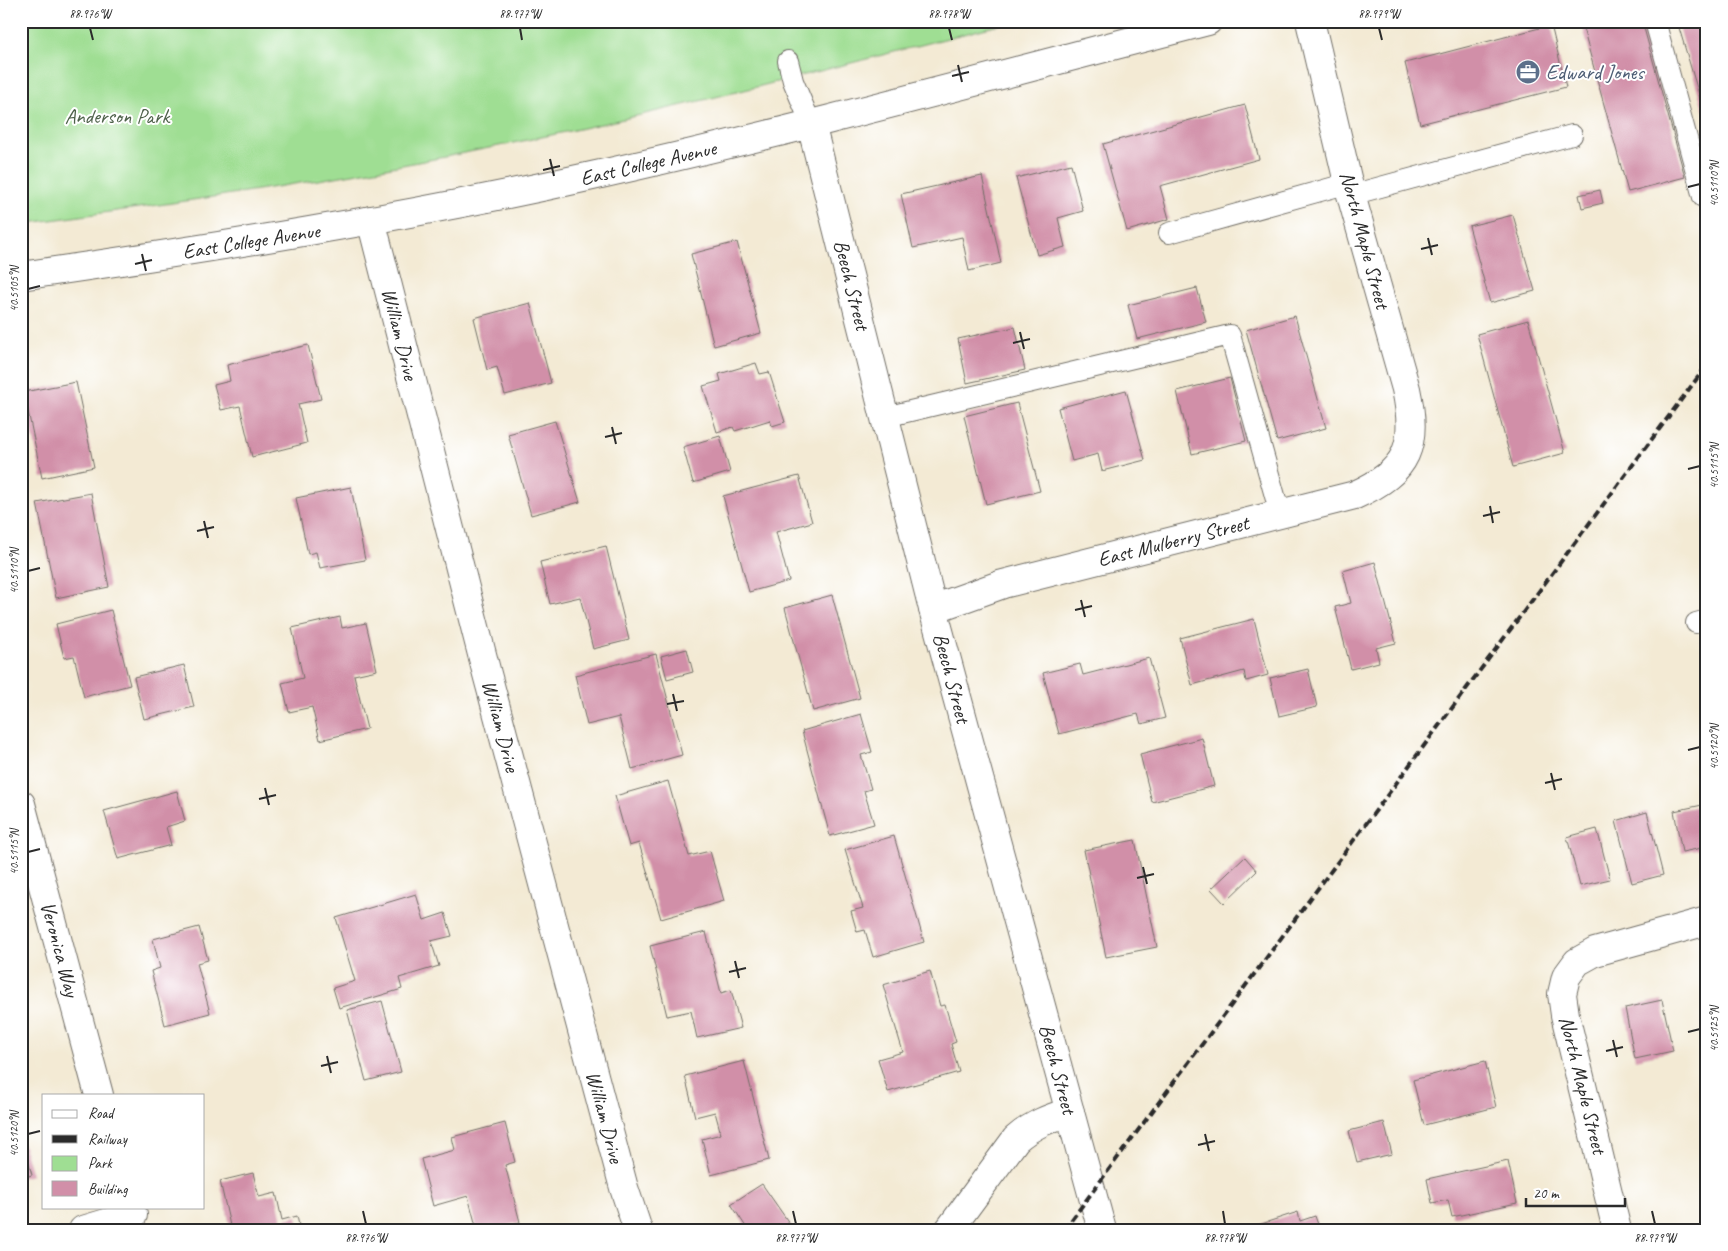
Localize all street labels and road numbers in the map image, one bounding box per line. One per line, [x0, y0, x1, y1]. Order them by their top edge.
street label: East College Avenue [578, 134, 720, 191]
street label: North Maple Street [1334, 169, 1396, 313]
street label: East College Avenue [181, 217, 324, 265]
street label: Beech Street [828, 237, 876, 335]
street label: William Drive [376, 285, 424, 384]
street label: East Mulberry Street [1095, 509, 1253, 572]
street label: Beech Street [928, 630, 977, 728]
street label: William Drive [476, 677, 526, 776]
street label: Veronica Way [35, 898, 86, 1001]
street label: North Maple Street [1553, 1013, 1613, 1159]
street label: Beech Street [1034, 1021, 1083, 1119]
street label: William Drive [580, 1068, 630, 1167]

